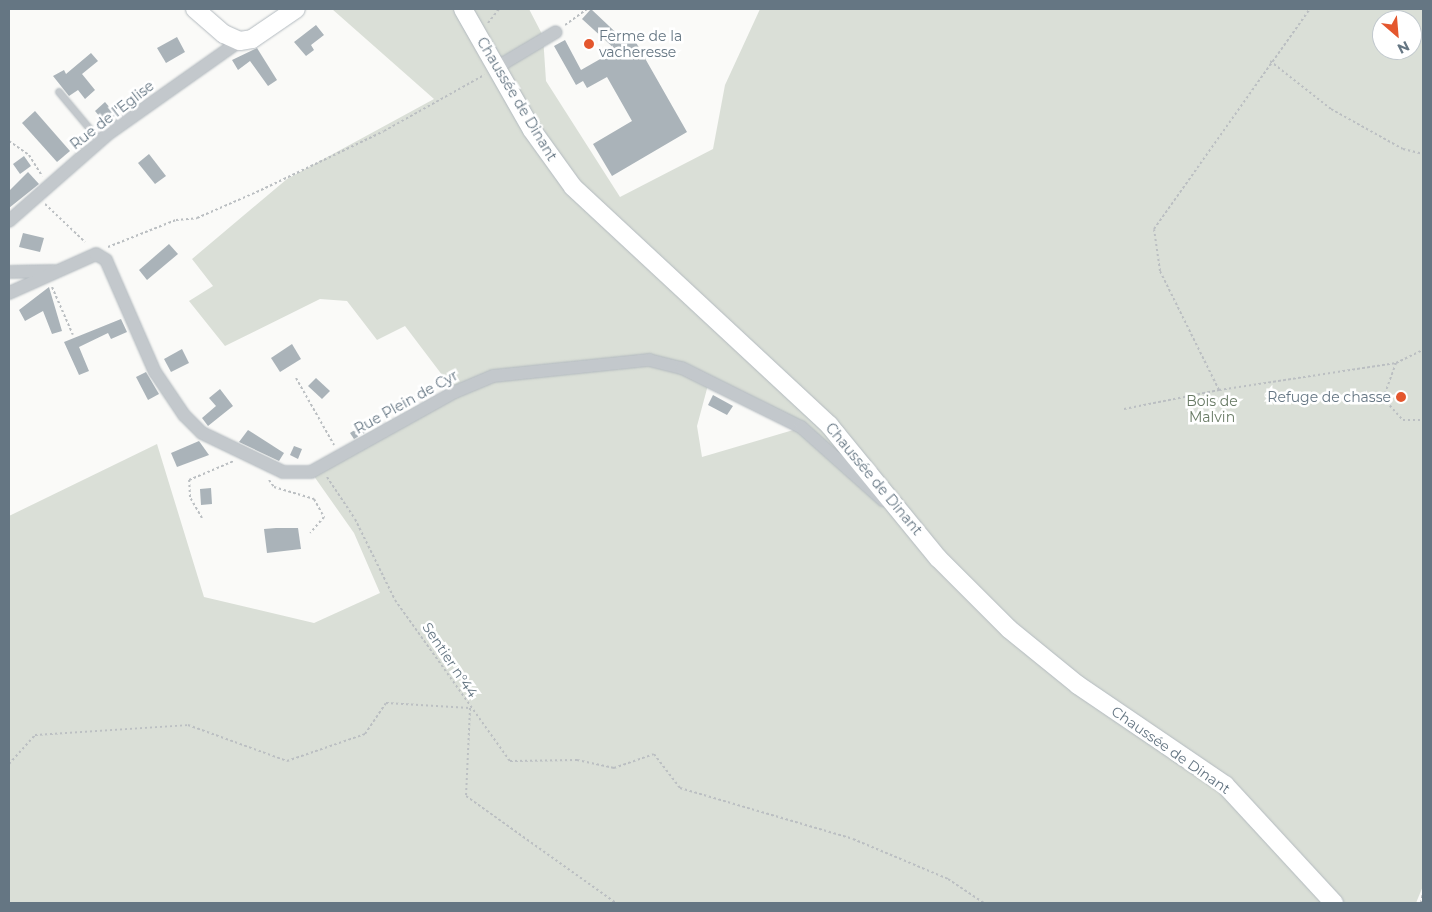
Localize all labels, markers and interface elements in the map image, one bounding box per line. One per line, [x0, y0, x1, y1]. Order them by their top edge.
north arrow [1372, 10, 1422, 60]
place label: Ferme de la vacheresse [599, 28, 682, 60]
street label: Chaussée de Dinant [473, 34, 561, 164]
text: N [1394, 37, 1412, 58]
marker: Ferme de la vacheresse [583, 38, 595, 50]
street label: Rue de l'Eglise [67, 77, 157, 153]
street label: Rue Plein de Cyr [351, 367, 461, 437]
place label: Refuge de chasse [1267, 389, 1391, 405]
marker: Refuge de chasse [1395, 391, 1407, 403]
park label: Bois de Malvin [1186, 393, 1238, 426]
street label: Chaussée de Dinant [822, 420, 926, 538]
street label: Sentier n°44 [419, 619, 481, 701]
street label: Chaussée de Dinant [1108, 703, 1234, 797]

